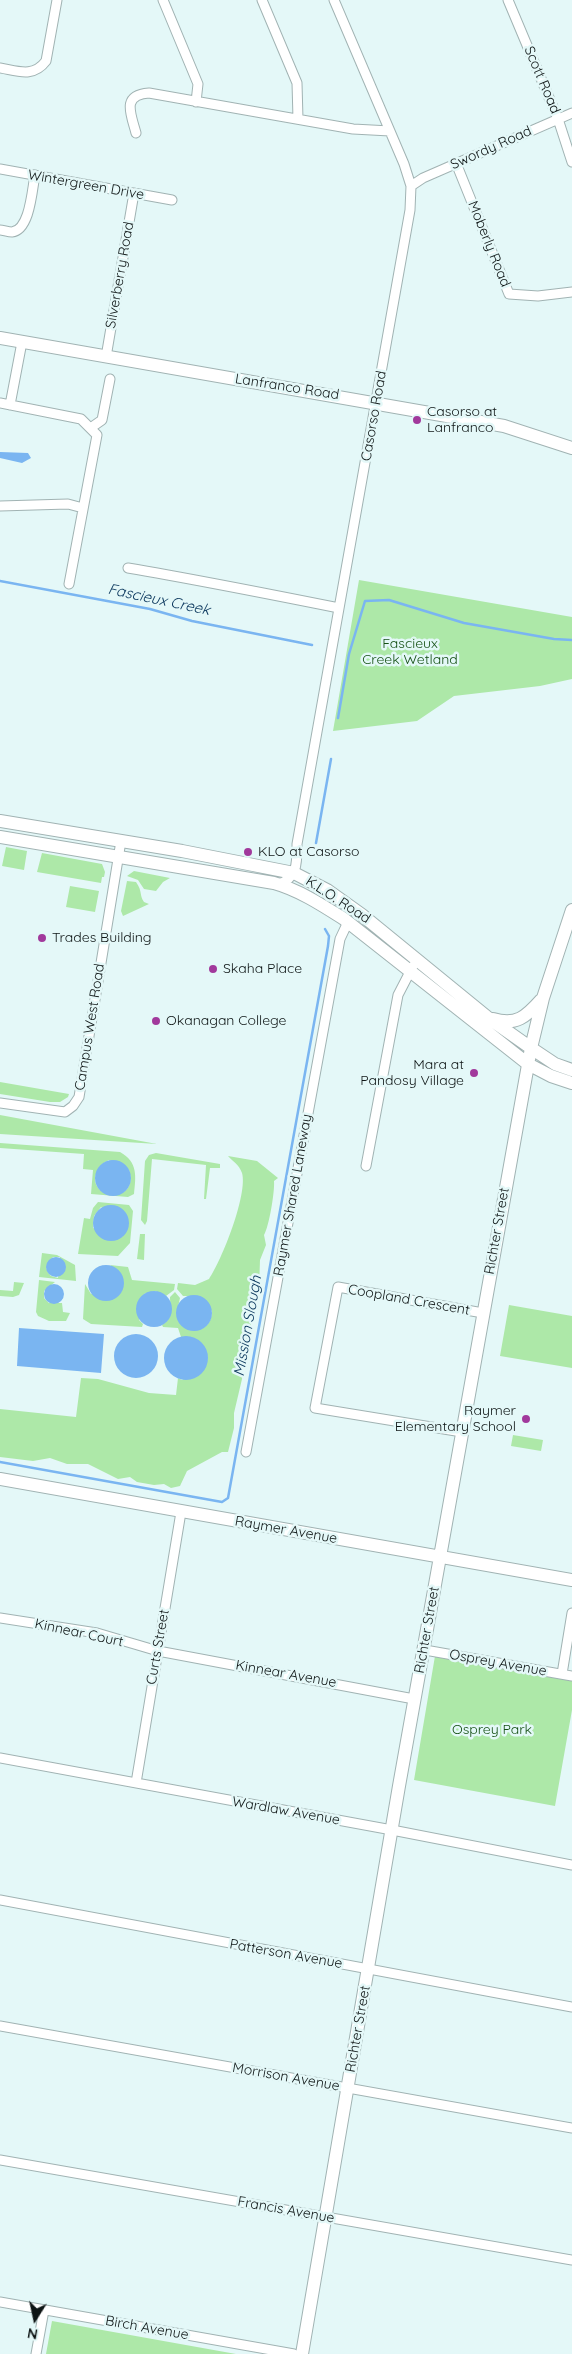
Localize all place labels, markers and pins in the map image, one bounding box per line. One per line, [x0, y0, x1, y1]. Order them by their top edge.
place label: Casorso at Lanfranco [427, 404, 497, 437]
marker: Casorso at Lanfranco [411, 414, 423, 426]
place label: KLO at Casorso [258, 844, 359, 860]
marker: KLO at Casorso [242, 846, 254, 858]
place label: Trades Building [52, 930, 152, 946]
marker: Trades Building [36, 932, 48, 944]
place label: Skaha Place [223, 961, 302, 977]
marker: Skaha Place [207, 963, 219, 975]
place label: Okanagan College [166, 1013, 286, 1029]
marker: Okanagan College [150, 1015, 162, 1027]
place label: Mara at Pandosy Village [360, 1057, 464, 1090]
marker: Mara at Pandosy Village [468, 1067, 480, 1079]
place label: Raymer Elementary School [395, 1403, 516, 1435]
marker: Raymer Elementary School [520, 1413, 532, 1425]

